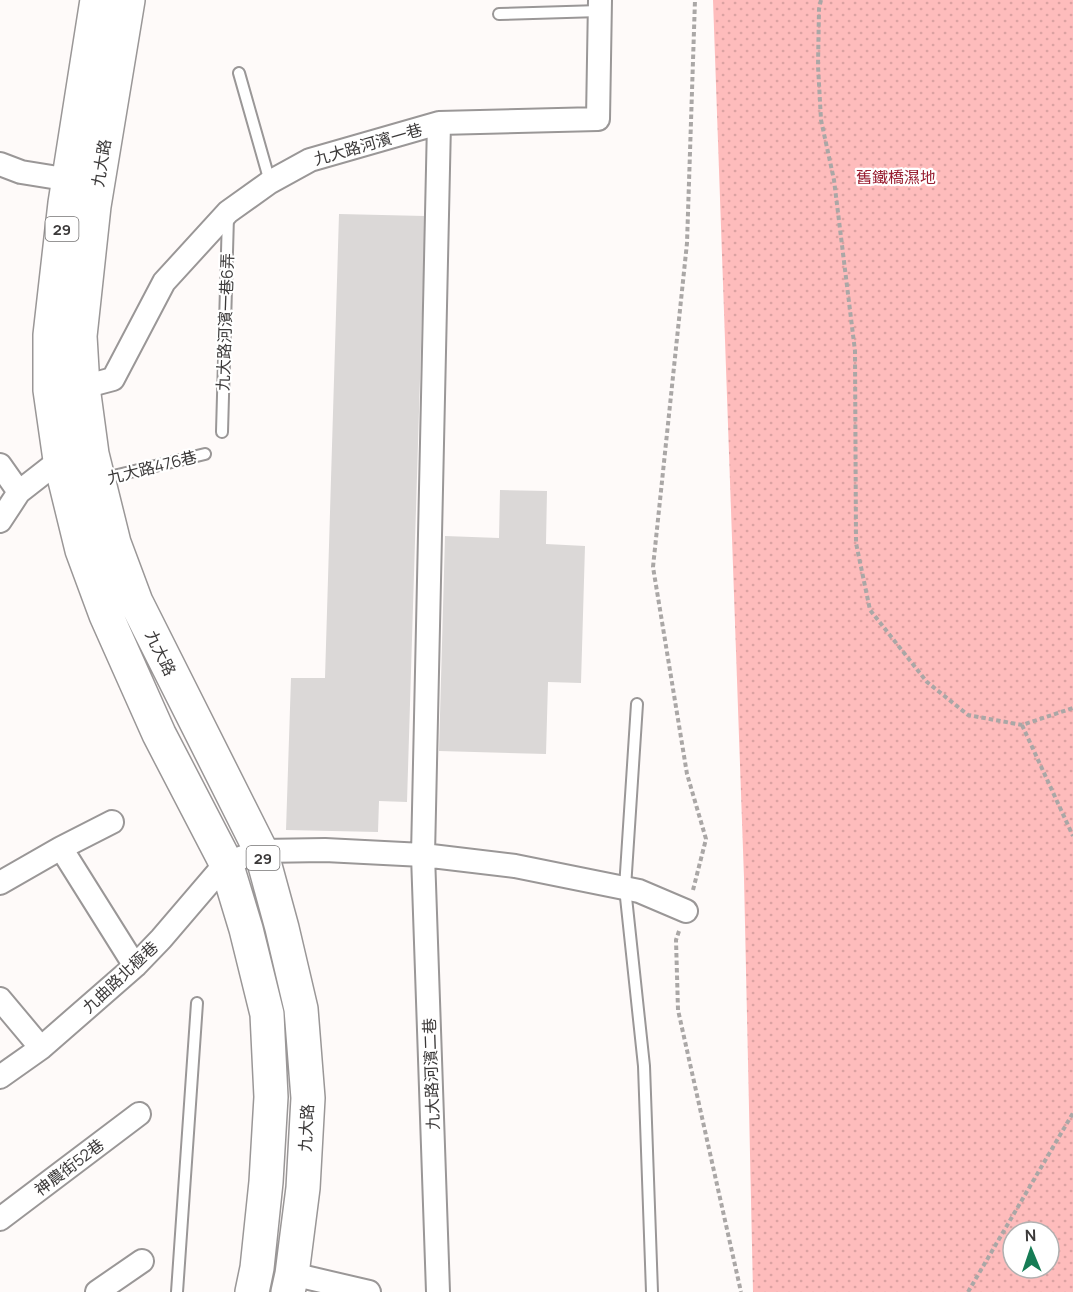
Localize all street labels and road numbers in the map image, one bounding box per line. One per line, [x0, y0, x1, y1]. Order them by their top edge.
street label: 九大路河濱一巷 [311, 118, 425, 170]
street label: 九大路 [86, 138, 116, 188]
road number: 29 [46, 217, 78, 241]
street label: 九大路河濱一巷6弄 [212, 253, 238, 391]
street label: 九大路476巷 [105, 445, 199, 489]
street label: 九大路 [141, 627, 181, 679]
road number: 29 [246, 846, 280, 870]
street label: 九曲路北極巷 [77, 936, 163, 1018]
street label: 九大路河濱二巷 [418, 1018, 444, 1130]
street label: 九大路 [294, 1103, 318, 1153]
street label: 神農街52巷 [30, 1134, 108, 1200]

